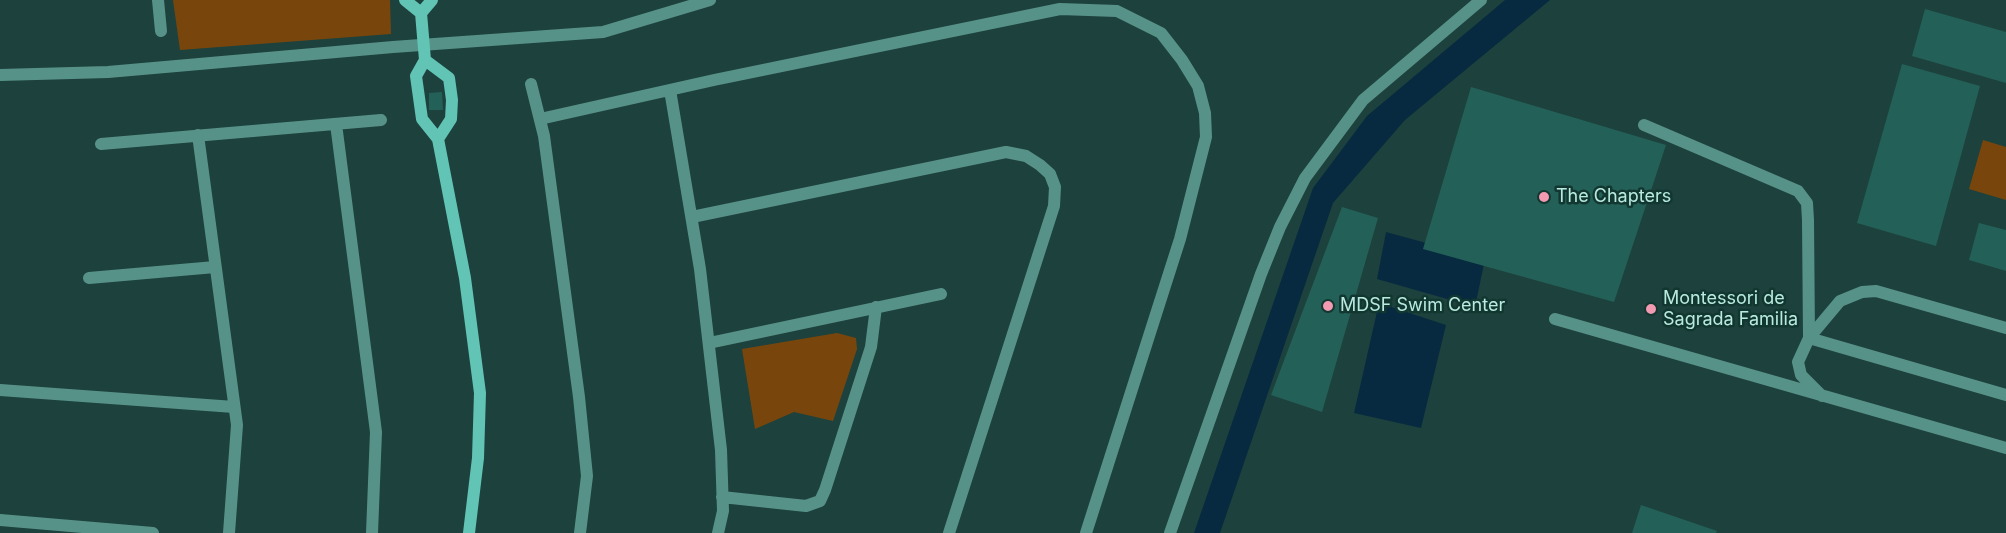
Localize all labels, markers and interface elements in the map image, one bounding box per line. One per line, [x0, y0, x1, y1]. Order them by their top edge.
place label: The Chapters [1556, 186, 1671, 208]
marker: The Chapters [1537, 190, 1551, 204]
place label: Montessori de Sagrada Familia [1663, 288, 1798, 330]
place label: MDSF Swim Center [1340, 295, 1505, 317]
marker: MDSF Swim Center [1321, 299, 1335, 313]
marker: Montessori de Sagrada Familia [1644, 302, 1658, 316]

